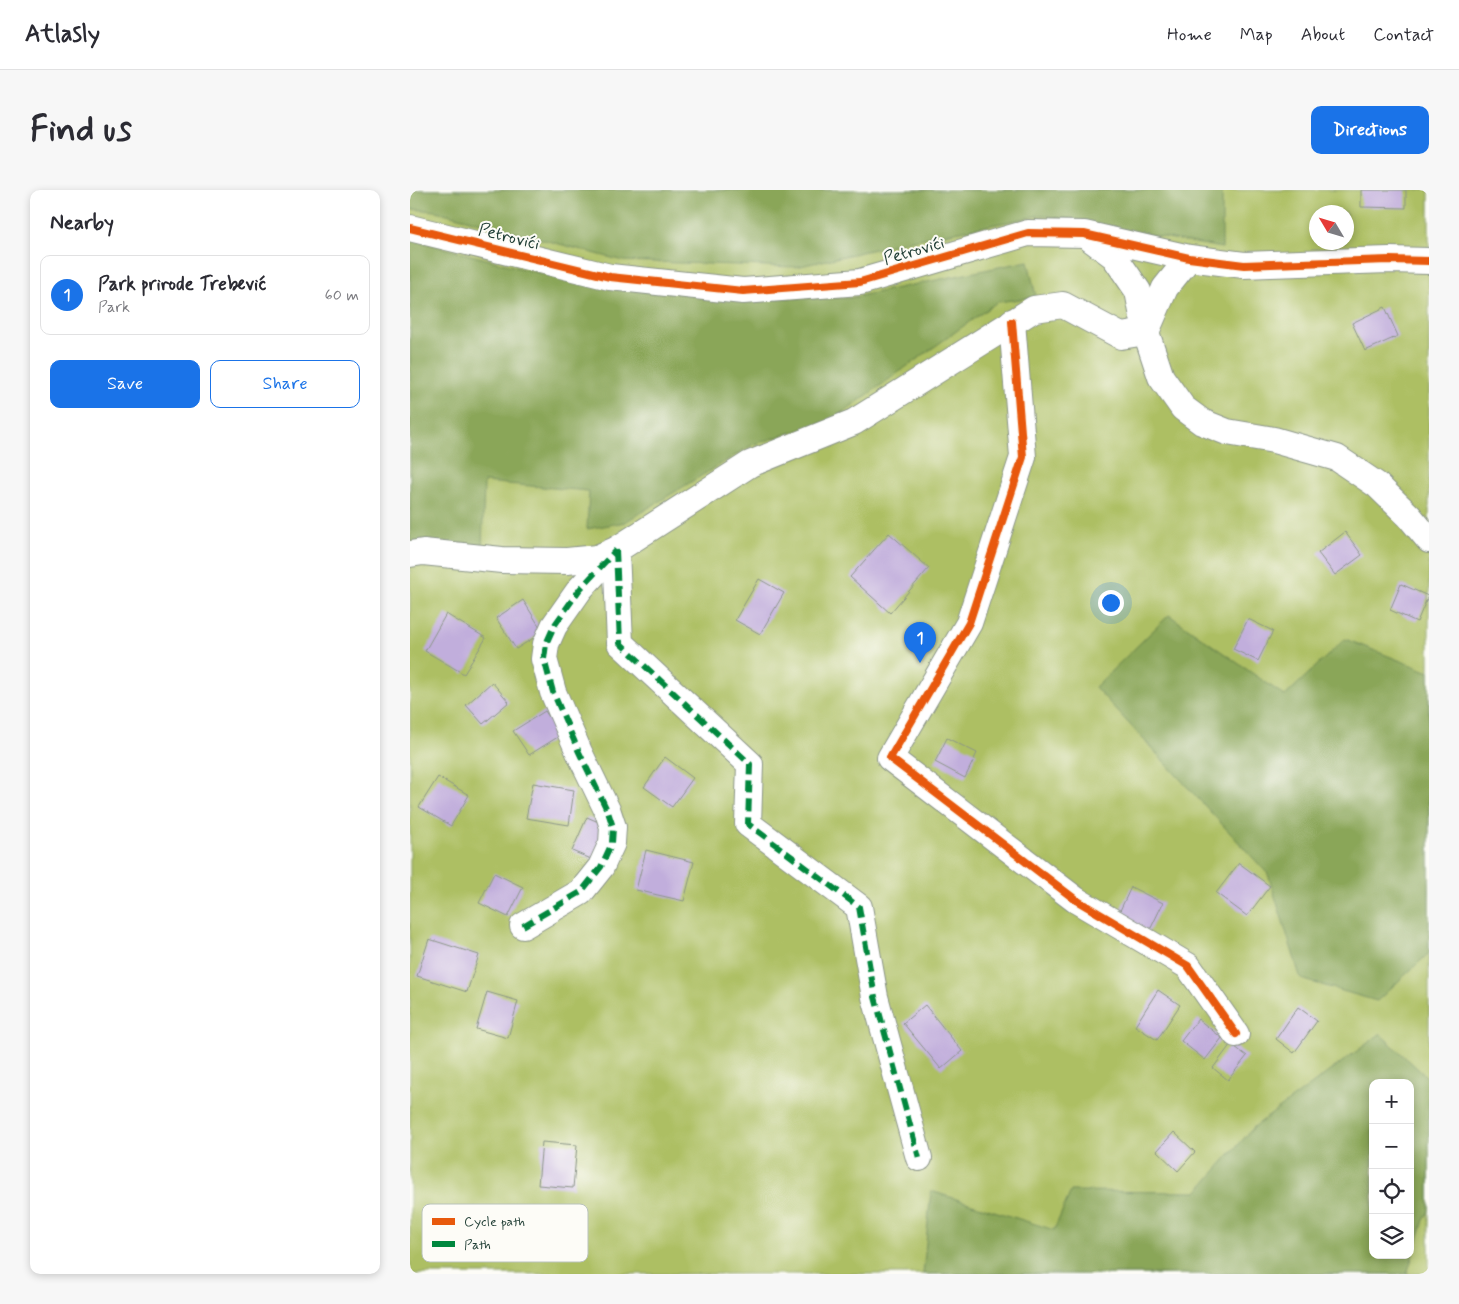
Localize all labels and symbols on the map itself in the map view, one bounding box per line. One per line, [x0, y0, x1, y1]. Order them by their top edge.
north arrow [1309, 205, 1354, 250]
street label: Petrovići [476, 218, 542, 256]
street label: Petrovići [881, 231, 947, 271]
your location [1098, 590, 1124, 616]
pin: 1 [904, 622, 936, 663]
legend [422, 1204, 588, 1262]
text: Cycle path [464, 1213, 525, 1231]
text: Path [464, 1236, 491, 1254]

